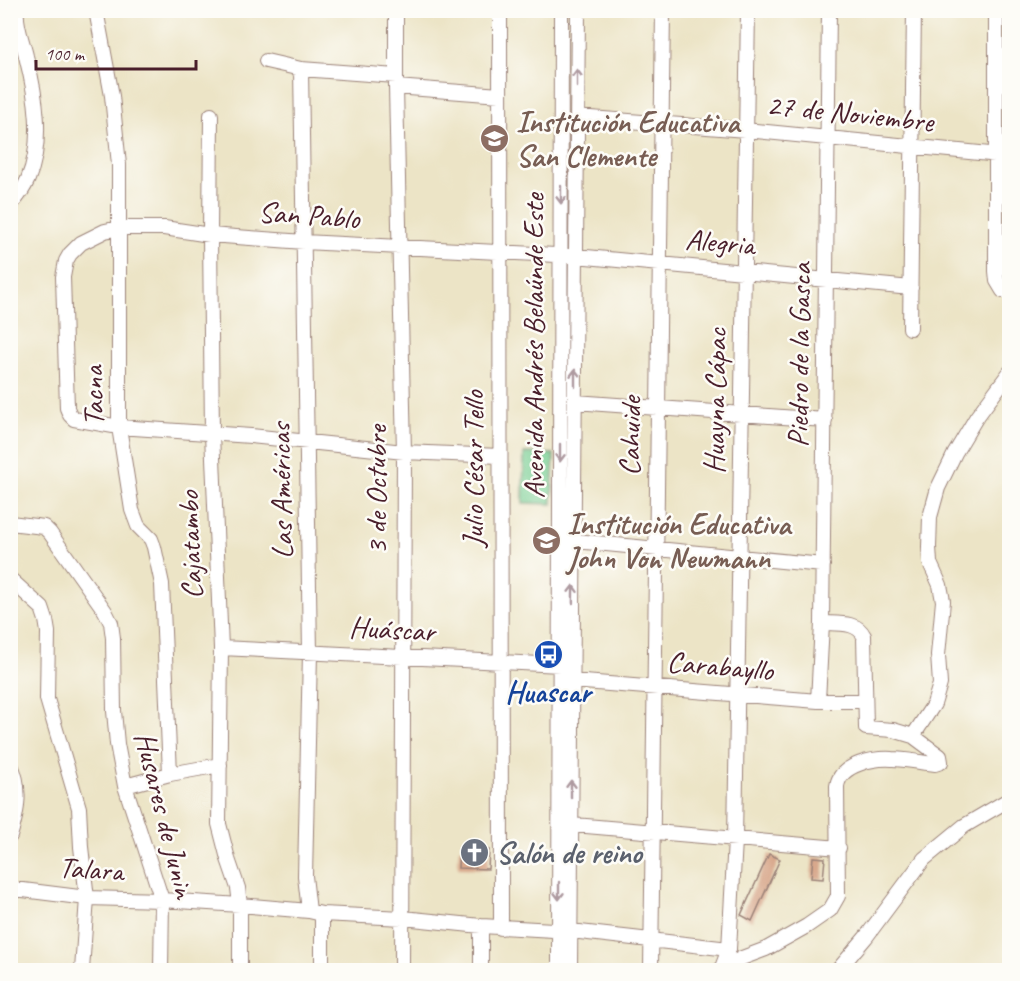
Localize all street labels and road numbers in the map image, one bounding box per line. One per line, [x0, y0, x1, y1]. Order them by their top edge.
street label: 27 de Noviembre [765, 85, 937, 141]
street label: Avenida Andrés Belaúnde Este [514, 191, 552, 498]
street label: San Pablo [257, 193, 362, 238]
street label: Alegria [684, 220, 759, 264]
street label: Piedro de la Gasca [778, 260, 820, 448]
street label: Huayna Cápac [695, 326, 735, 474]
street label: Tacna [73, 364, 113, 426]
street label: Julio César Tello [454, 389, 492, 549]
street label: Cahuide [610, 394, 650, 476]
street label: Las Américas [261, 420, 301, 559]
street label: 3 de Octubre [357, 423, 395, 555]
street label: Cajatambo [169, 489, 211, 600]
street label: Huáscar [348, 608, 438, 650]
street label: Carabayllo [665, 642, 776, 690]
street label: Husares de Junin [126, 728, 204, 904]
street label: Talara [58, 848, 127, 890]

